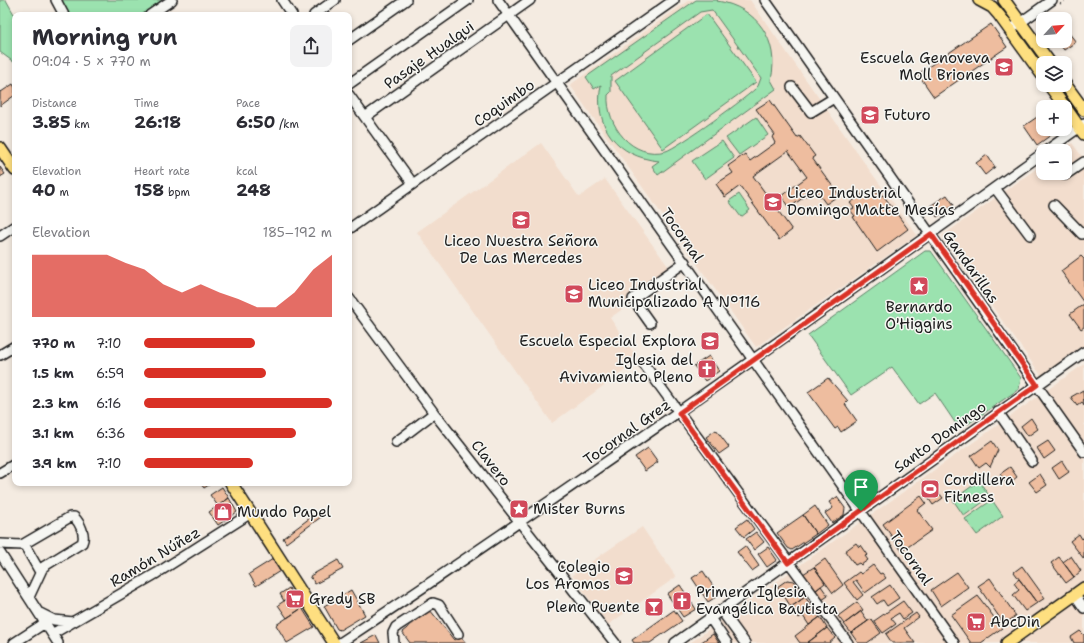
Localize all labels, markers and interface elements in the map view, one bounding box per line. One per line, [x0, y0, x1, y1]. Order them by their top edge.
north arrow [1036, 12, 1072, 48]
map controls [1036, 12, 1072, 180]
street label: Pasaje Hualqui [380, 16, 478, 94]
text: Morning run [32, 23, 177, 52]
button: share [290, 25, 332, 67]
place label: Escuela Genoveva Moll Briones [860, 48, 991, 85]
text: 09:04 · 5 × 770 m [32, 53, 151, 70]
school or university icon: Escuela Genoveva Moll Briones [993, 56, 1015, 78]
button: layers [1036, 56, 1072, 92]
street label: Coquimbo [470, 75, 538, 131]
text: Distance [32, 96, 77, 111]
text: Time [134, 96, 159, 111]
text: Pace [236, 96, 260, 111]
button: + [1036, 100, 1072, 136]
school or university icon: Futuro [859, 104, 881, 126]
place label: Futuro [884, 105, 931, 125]
text: 3.85 [32, 111, 71, 133]
text: 26:18 [134, 111, 181, 133]
text: 6:50 [236, 111, 275, 133]
text: km [71, 117, 90, 132]
text: /km [275, 117, 299, 132]
button: − [1036, 144, 1072, 180]
text: Elevation [32, 164, 81, 179]
text: Heart rate [134, 164, 190, 179]
text: kcal [236, 164, 257, 179]
text: 40 [32, 179, 56, 201]
text: 158 [134, 179, 164, 201]
text: 248 [236, 179, 271, 201]
place label: Liceo Industrial Domingo Matte Mesías [787, 183, 955, 220]
text: m [56, 185, 69, 200]
text: bpm [164, 185, 190, 200]
school or university icon: Liceo Industrial Domingo Matte Mesías [762, 191, 784, 213]
street label: Tocornal [656, 204, 708, 267]
school or university icon: Liceo Nuestra Señora De Las Mercedes [510, 209, 532, 231]
text: Elevation [32, 224, 90, 241]
text: 185–192 m [263, 224, 332, 241]
street label: Gandarillas [938, 227, 1004, 307]
place label: Liceo Nuestra Señora De Las Mercedes [444, 231, 599, 268]
place label: Liceo Industrial Municipalizado A N°116 [588, 275, 761, 312]
place icon: Bernardo O'Higgins [908, 275, 930, 297]
school or university icon: Liceo Industrial Municipalizado A N°116 [563, 283, 585, 305]
place label: Bernardo O'Higgins [885, 297, 953, 334]
school or university icon: Escuela Especial Explora [699, 330, 721, 352]
place label: Escuela Especial Explora [519, 331, 697, 351]
text: 770 m [32, 335, 75, 352]
text: 7:10 [96, 335, 121, 352]
place label: Iglesia del Avivamiento Pleno [559, 350, 693, 387]
church icon: Iglesia del Avivamiento Pleno [696, 358, 718, 380]
text: 1.5 km [32, 365, 74, 382]
text: 6:59 [96, 365, 124, 382]
street label: Tocornal Grez [579, 394, 675, 470]
text: 2.3 km [32, 395, 78, 412]
text: 6:16 [96, 395, 121, 412]
street label: Santo Domingo [890, 397, 990, 477]
text: 3.1 km [32, 425, 74, 442]
text: 6:36 [96, 425, 125, 442]
street label: Clavero [467, 436, 515, 490]
text: 3.9 km [32, 455, 77, 472]
text: 7:10 [96, 455, 121, 472]
pin [844, 470, 878, 511]
place label: Cordillera Fitness [944, 470, 1015, 507]
icon: arrive [850, 476, 872, 498]
sports icon: Cordillera Fitness [919, 478, 941, 500]
place icon: Mister Burns [508, 498, 530, 520]
place label: Mister Burns [533, 499, 625, 519]
shop icon: Mundo Papel [212, 501, 234, 523]
place label: Mundo Papel [237, 502, 332, 522]
street label: Ramón Núñez [106, 522, 204, 592]
street label: Tocornal [885, 527, 937, 590]
place label: Colegio Los Aromos [525, 557, 610, 594]
school or university icon: Colegio Los Aromos [613, 565, 635, 587]
place label: Primera Iglesia Evangélica Bautista [696, 582, 838, 619]
supermarket icon: Gredy SB [284, 588, 306, 610]
place label: Gredy SB [309, 589, 375, 609]
church icon: Primera Iglesia Evangélica Bautista [671, 590, 693, 612]
bar icon: Pleno Puente [643, 596, 665, 618]
place label: Pleno Puente [546, 597, 640, 617]
supermarket icon: AbcDin [965, 611, 987, 633]
place label: AbcDin [990, 612, 1040, 632]

